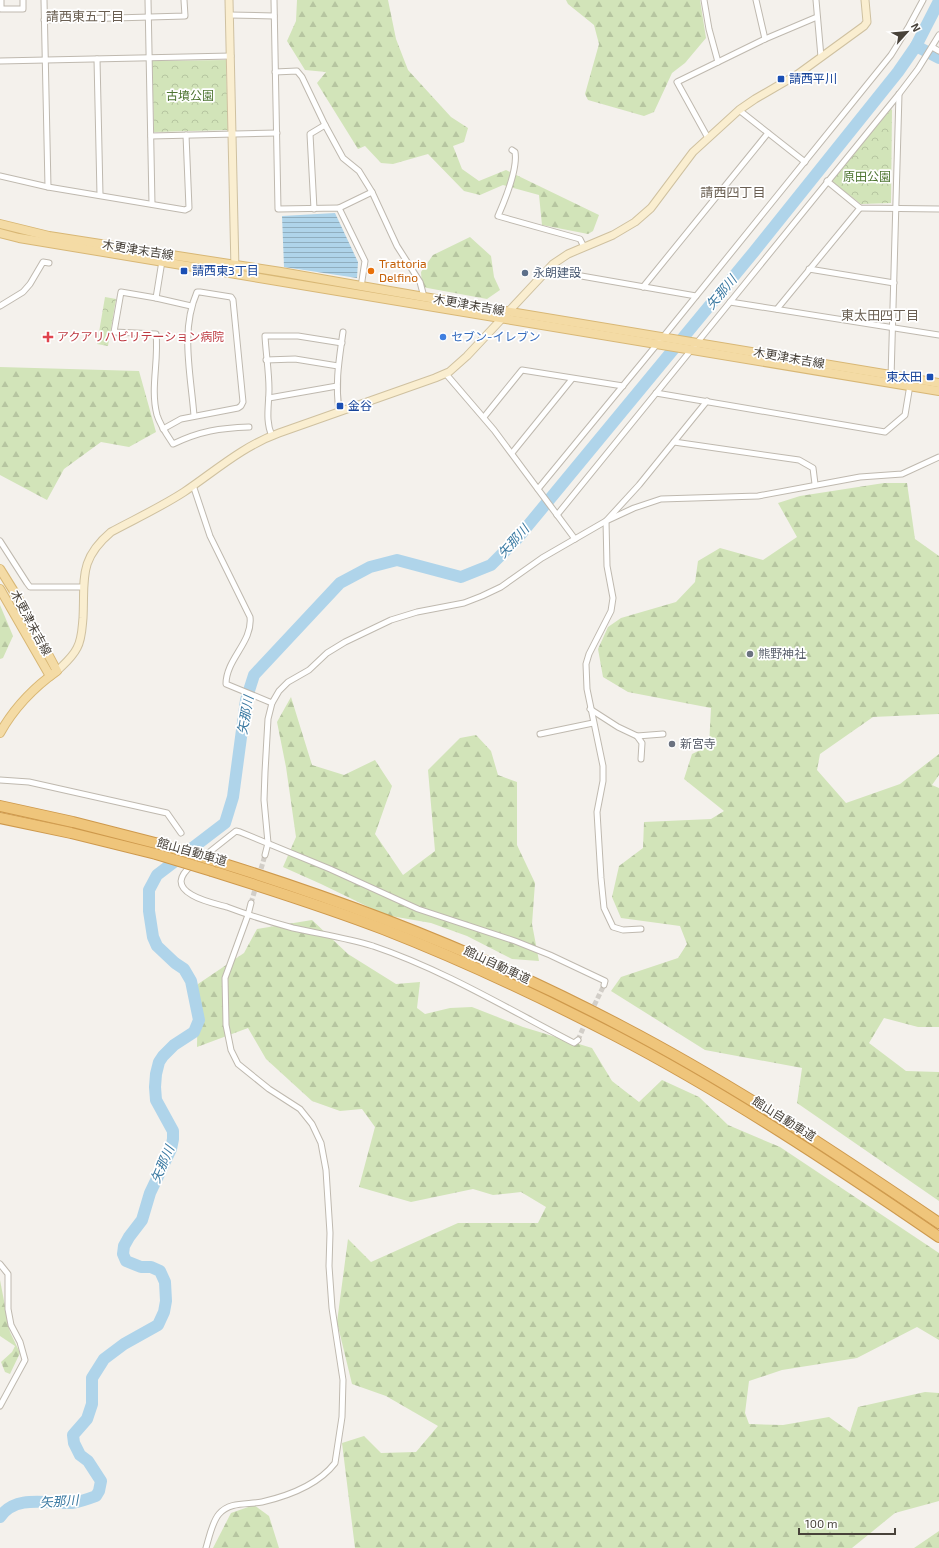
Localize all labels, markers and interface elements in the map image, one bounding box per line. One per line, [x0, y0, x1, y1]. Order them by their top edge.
district label: 請西東五丁目 [46, 8, 124, 24]
north arrow [887, 12, 927, 52]
text: N [909, 21, 924, 34]
place label: 請西平川 [789, 71, 837, 85]
marker: 請西平川 [776, 74, 786, 84]
park label: 古墳公園 [166, 88, 214, 102]
park label: 原田公園 [843, 169, 891, 183]
district label: 請西四丁目 [700, 184, 766, 200]
street label: 木更津末吉線 [101, 236, 175, 262]
place label: Trattoria Delfino [379, 256, 427, 284]
place label: 請西東3丁目 [192, 263, 259, 277]
place label: 永朗建設 [533, 265, 581, 279]
marker: 請西東3丁目 [179, 266, 189, 276]
marker: Trattoria Delfino [366, 266, 376, 276]
marker: 永朗建設 [520, 268, 530, 278]
water label: 矢那川 [702, 270, 741, 312]
street label: 木更津末吉線 [432, 291, 506, 317]
district label: 東太田四丁目 [841, 307, 919, 323]
place label: アクアリハビリテーション病院 [57, 329, 224, 343]
place label: セブン-イレブン [451, 329, 540, 343]
marker: アクアリハビリテーション病院 [42, 331, 54, 343]
marker: セブン-イレブン [438, 332, 448, 342]
street label: 木更津末吉線 [752, 344, 826, 370]
place label: 東太田 [886, 369, 922, 383]
marker: 東太田 [925, 372, 935, 382]
place label: 金谷 [348, 398, 372, 412]
marker: 金谷 [335, 401, 345, 411]
water label: 矢那川 [494, 520, 533, 561]
street label: 木更津末吉線 [9, 587, 55, 658]
place label: 熊野神社 [758, 646, 806, 660]
marker: 熊野神社 [745, 649, 755, 659]
water label: 矢那川 [234, 692, 257, 736]
place label: 新宮寺 [680, 736, 716, 750]
marker: 新宮寺 [667, 739, 677, 749]
street label: 館山自動車道 [156, 834, 229, 868]
street label: 館山自動車道 [462, 943, 533, 986]
street label: 館山自動車道 [750, 1093, 819, 1143]
water label: 矢那川 [147, 1141, 178, 1185]
water label: 矢那川 [39, 1492, 81, 1510]
scale bar [799, 1510, 895, 1536]
text: 100 m [805, 1516, 837, 1530]

